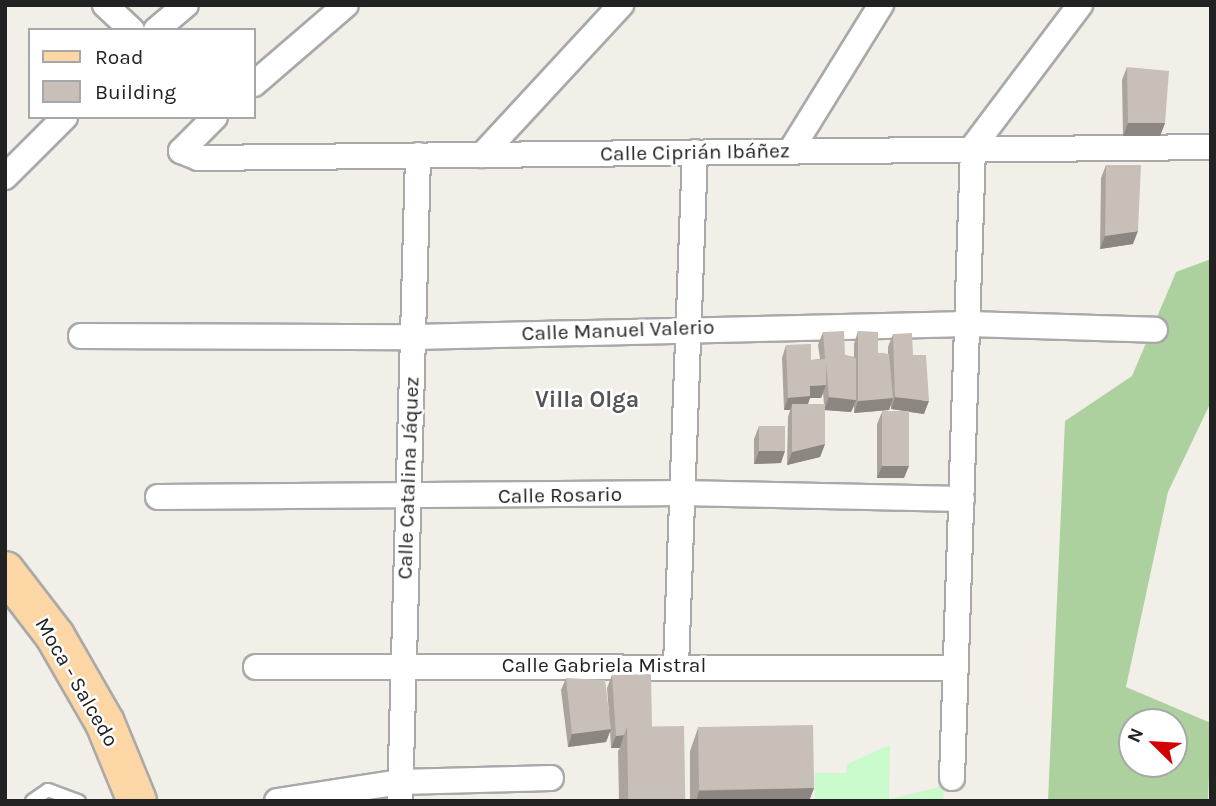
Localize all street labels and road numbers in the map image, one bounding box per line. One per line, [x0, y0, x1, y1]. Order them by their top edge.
street label: Calle Ciprián Ibáñez [600, 138, 790, 166]
street label: Calle Manuel Valerio [521, 314, 715, 346]
street label: Calle Catalina Jáquez [392, 376, 424, 580]
street label: Calle Rosario [498, 481, 622, 509]
street label: Moca - Salcedo [30, 613, 124, 751]
street label: Calle Gabriela Mistral [502, 652, 706, 678]

